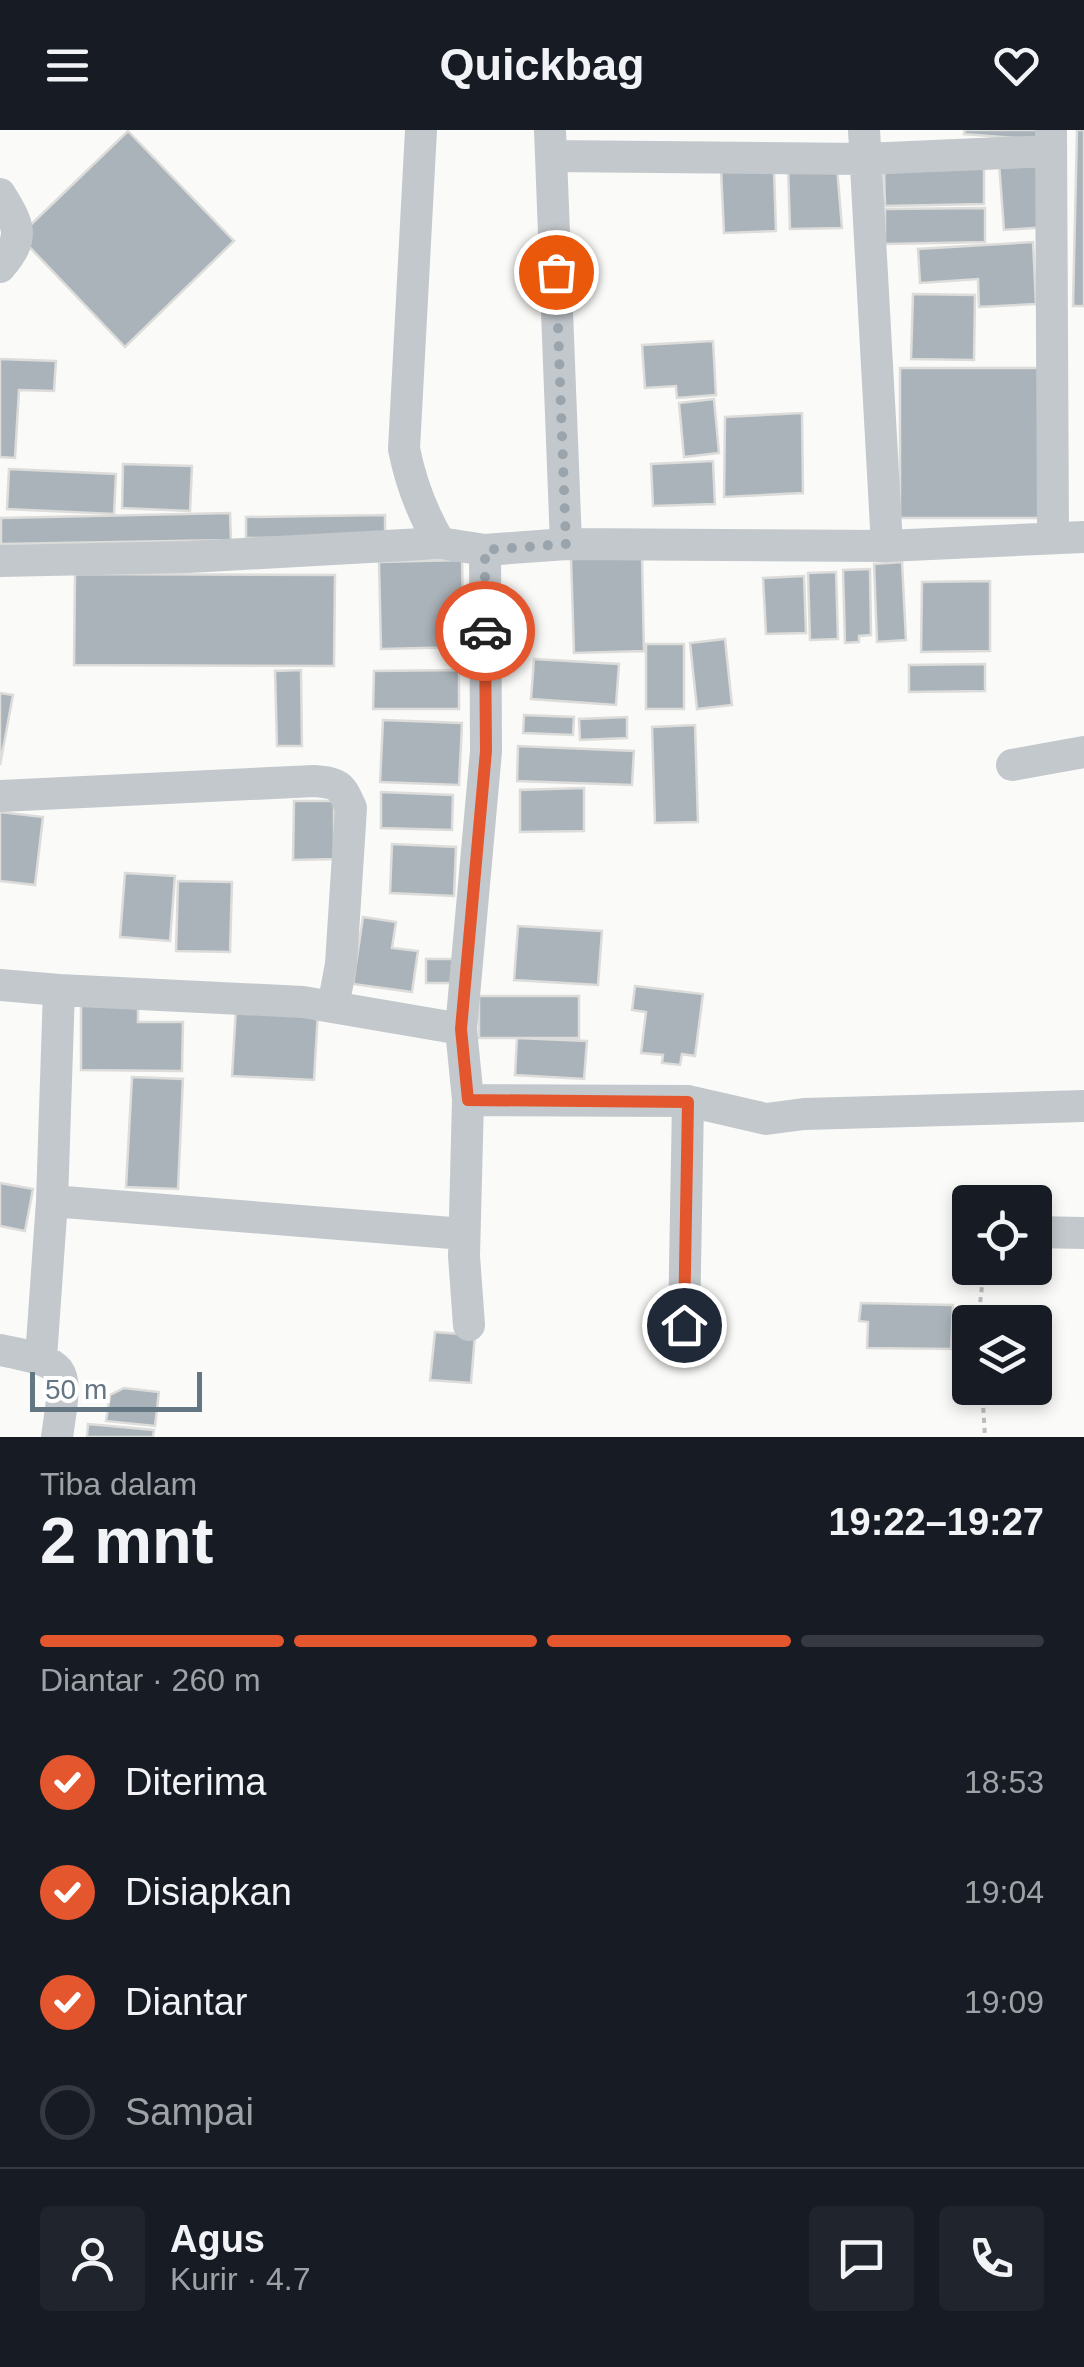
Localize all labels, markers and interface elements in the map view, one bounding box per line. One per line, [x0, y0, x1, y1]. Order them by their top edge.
icon: menu [40, 38, 95, 93]
icon: heart [989, 38, 1044, 93]
text: Quickbag [439, 39, 645, 90]
pin [514, 230, 599, 315]
icon: bag [529, 245, 584, 300]
courier [435, 581, 535, 681]
icon: car [458, 604, 513, 659]
map controls [952, 1185, 1052, 1405]
button: locate [952, 1185, 1052, 1285]
pin [642, 1283, 727, 1368]
icon: home [657, 1298, 712, 1353]
button: layers [952, 1305, 1052, 1405]
scale bar [30, 1367, 202, 1412]
text: 50 m [45, 1374, 107, 1405]
text: Tiba dalam [40, 1466, 197, 1502]
text: 19:22–19:27 [828, 1501, 1044, 1543]
text: 2 mnt [40, 1504, 213, 1577]
text: Diantar · 260 m [40, 1662, 261, 1698]
icon: check [40, 1755, 95, 1810]
text: Diterima [125, 1761, 266, 1803]
text: 18:53 [964, 1764, 1044, 1800]
icon: check [40, 1865, 95, 1920]
text: Disiapkan [125, 1871, 292, 1913]
text: 19:04 [964, 1874, 1044, 1910]
icon: check [40, 1975, 95, 2030]
text: Diantar [125, 1981, 248, 2023]
text: 19:09 [964, 1984, 1044, 2020]
text: Sampai [125, 2091, 254, 2133]
button: person [40, 2206, 145, 2311]
button: chat [809, 2206, 914, 2311]
button: phone [939, 2206, 1044, 2311]
text: Agus [170, 2218, 265, 2260]
text: Kurir · 4.7 [170, 2261, 310, 2297]

